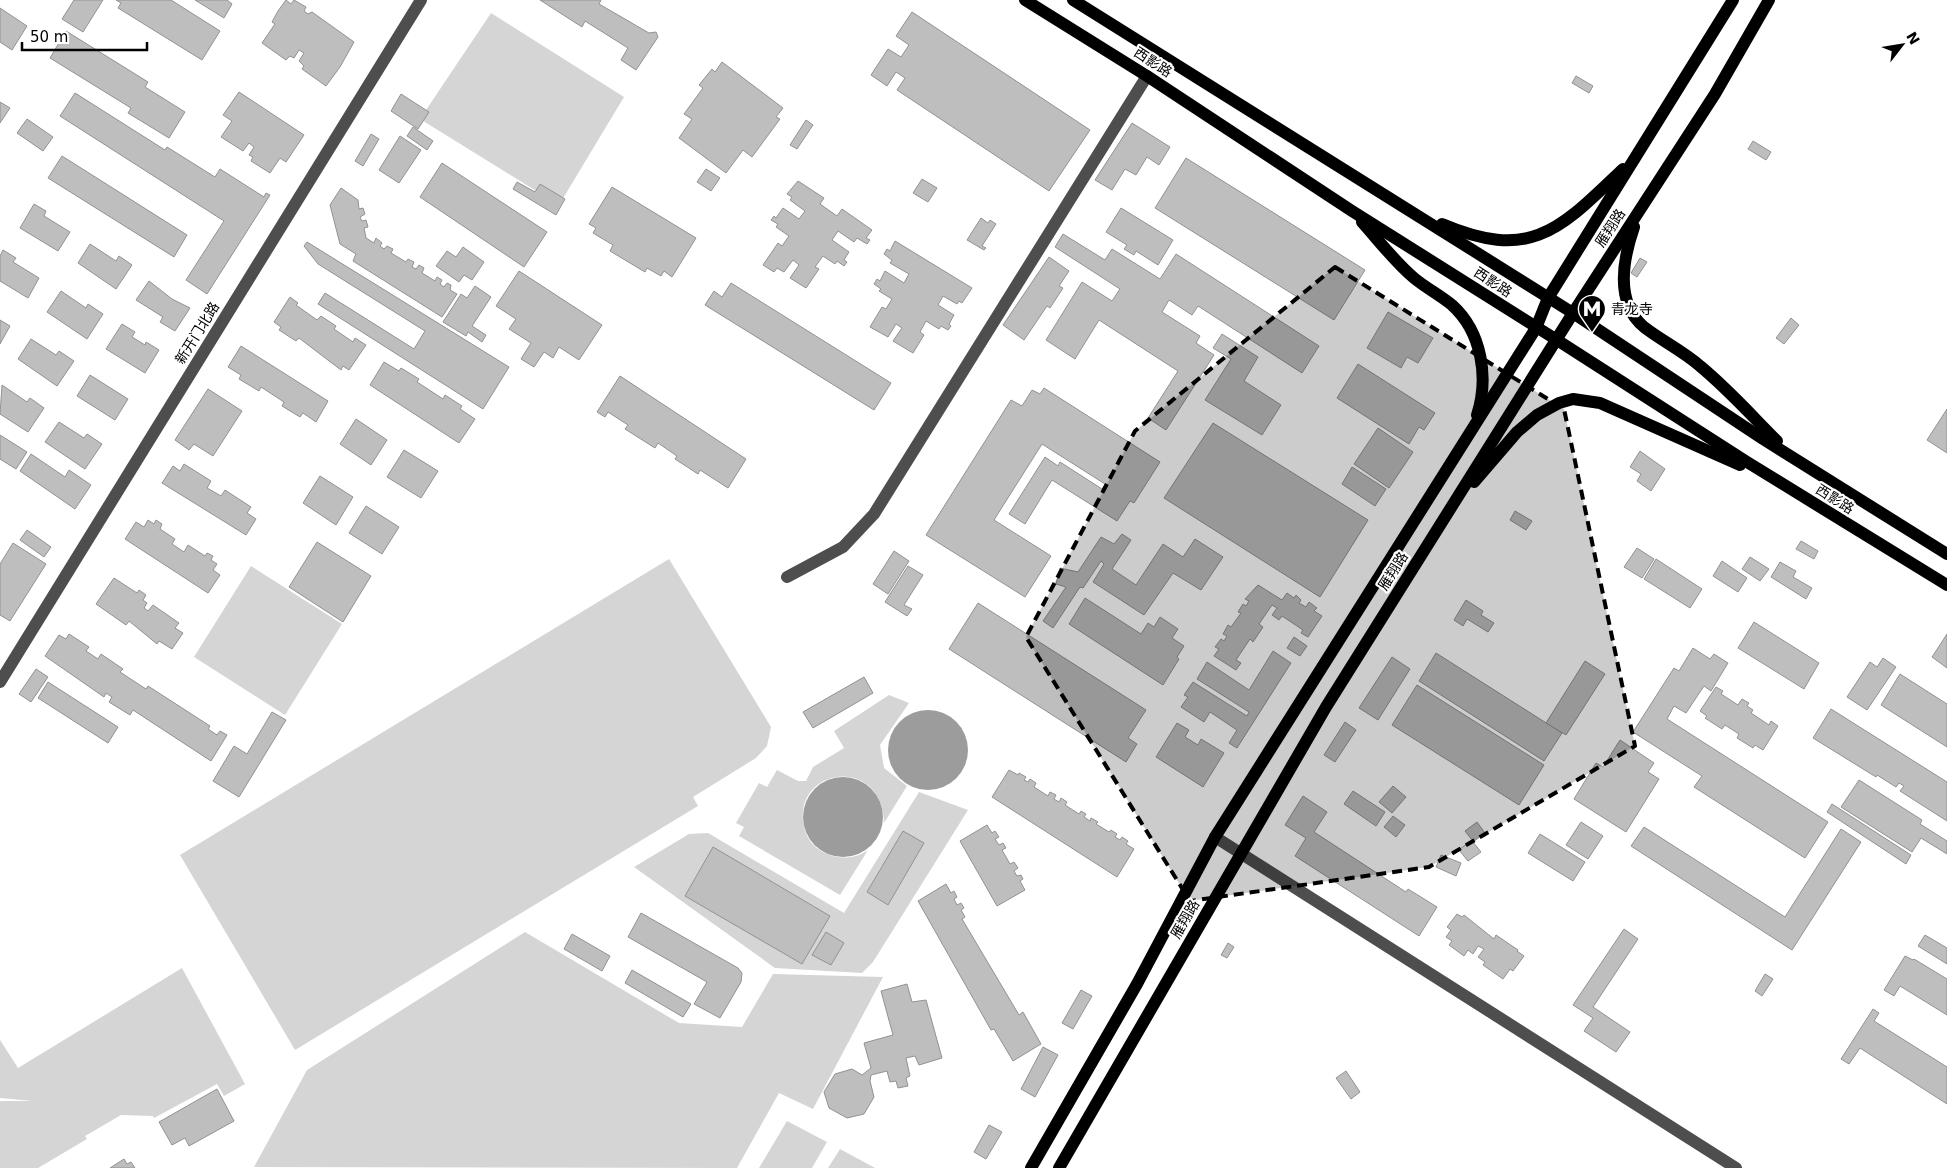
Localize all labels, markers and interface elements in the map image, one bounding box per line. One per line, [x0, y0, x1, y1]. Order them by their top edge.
scale bar [22, 20, 148, 52]
north arrow [1877, 20, 1927, 70]
text: 50 m [30, 28, 68, 46]
text: N [1903, 29, 1923, 47]
street label: 西影路 [1131, 44, 1175, 80]
street label: 雁翔路 [1592, 206, 1628, 250]
street label: 西影路 [1471, 264, 1515, 300]
metro station icon: 青龙寺 [1577, 294, 1607, 333]
street label: 新开门北路 [172, 299, 222, 367]
place label: 青龙寺 [1611, 301, 1653, 317]
street label: 西影路 [1813, 481, 1857, 517]
street label: 雁翔路 [1375, 549, 1411, 593]
street label: 雁翔路 [1168, 897, 1202, 941]

